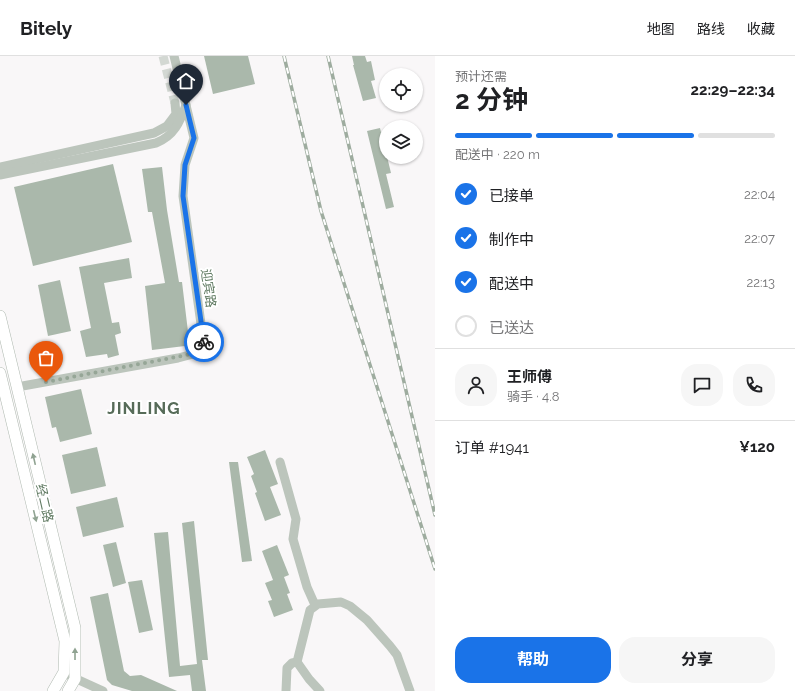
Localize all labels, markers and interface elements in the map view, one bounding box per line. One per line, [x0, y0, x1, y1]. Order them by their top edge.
text: Bitely [20, 17, 72, 39]
text: 地图 [647, 21, 675, 37]
text: 路线 [697, 21, 725, 37]
text: 收藏 [747, 21, 775, 37]
pin [169, 64, 203, 105]
map controls [379, 68, 423, 164]
button: locate [379, 68, 423, 112]
text: 预计还需 [455, 69, 507, 84]
icon: home [175, 70, 197, 92]
text: 22:29–22:34 [690, 81, 775, 99]
text: 2 分钟 [455, 85, 528, 115]
button: layers [379, 120, 423, 164]
text: 配送中 · 220 m [455, 147, 540, 162]
icon: check [455, 183, 477, 205]
text: 已接单 [489, 187, 534, 205]
text: 22:04 [744, 187, 775, 202]
icon: check [455, 227, 477, 249]
text: 制作中 [489, 231, 534, 249]
text: 22:07 [744, 231, 775, 246]
street label: 迎宾路 [198, 268, 219, 308]
icon: check [455, 271, 477, 293]
text: 配送中 [489, 275, 534, 293]
text: 22:13 [747, 275, 775, 290]
text: 已送达 [489, 319, 534, 337]
courier [184, 322, 224, 362]
icon: bike [193, 331, 215, 353]
pin [29, 341, 63, 382]
icon: bag [35, 347, 57, 369]
button: person [455, 364, 497, 406]
button: chat [681, 364, 723, 406]
button: phone [733, 364, 775, 406]
text: 王师傅 [507, 368, 552, 386]
text: 骑手 · 4.8 [507, 389, 559, 404]
district label: JINLING [107, 398, 181, 418]
text: ¥120 [739, 438, 775, 456]
text: 订单 #1941 [455, 439, 529, 457]
one-way arrow [31, 452, 37, 465]
street label: 经二路 [33, 482, 56, 524]
one-way arrow [32, 510, 38, 522]
button: 帮助 [455, 637, 611, 683]
button: 分享 [619, 637, 775, 683]
one-way arrow [72, 647, 78, 660]

